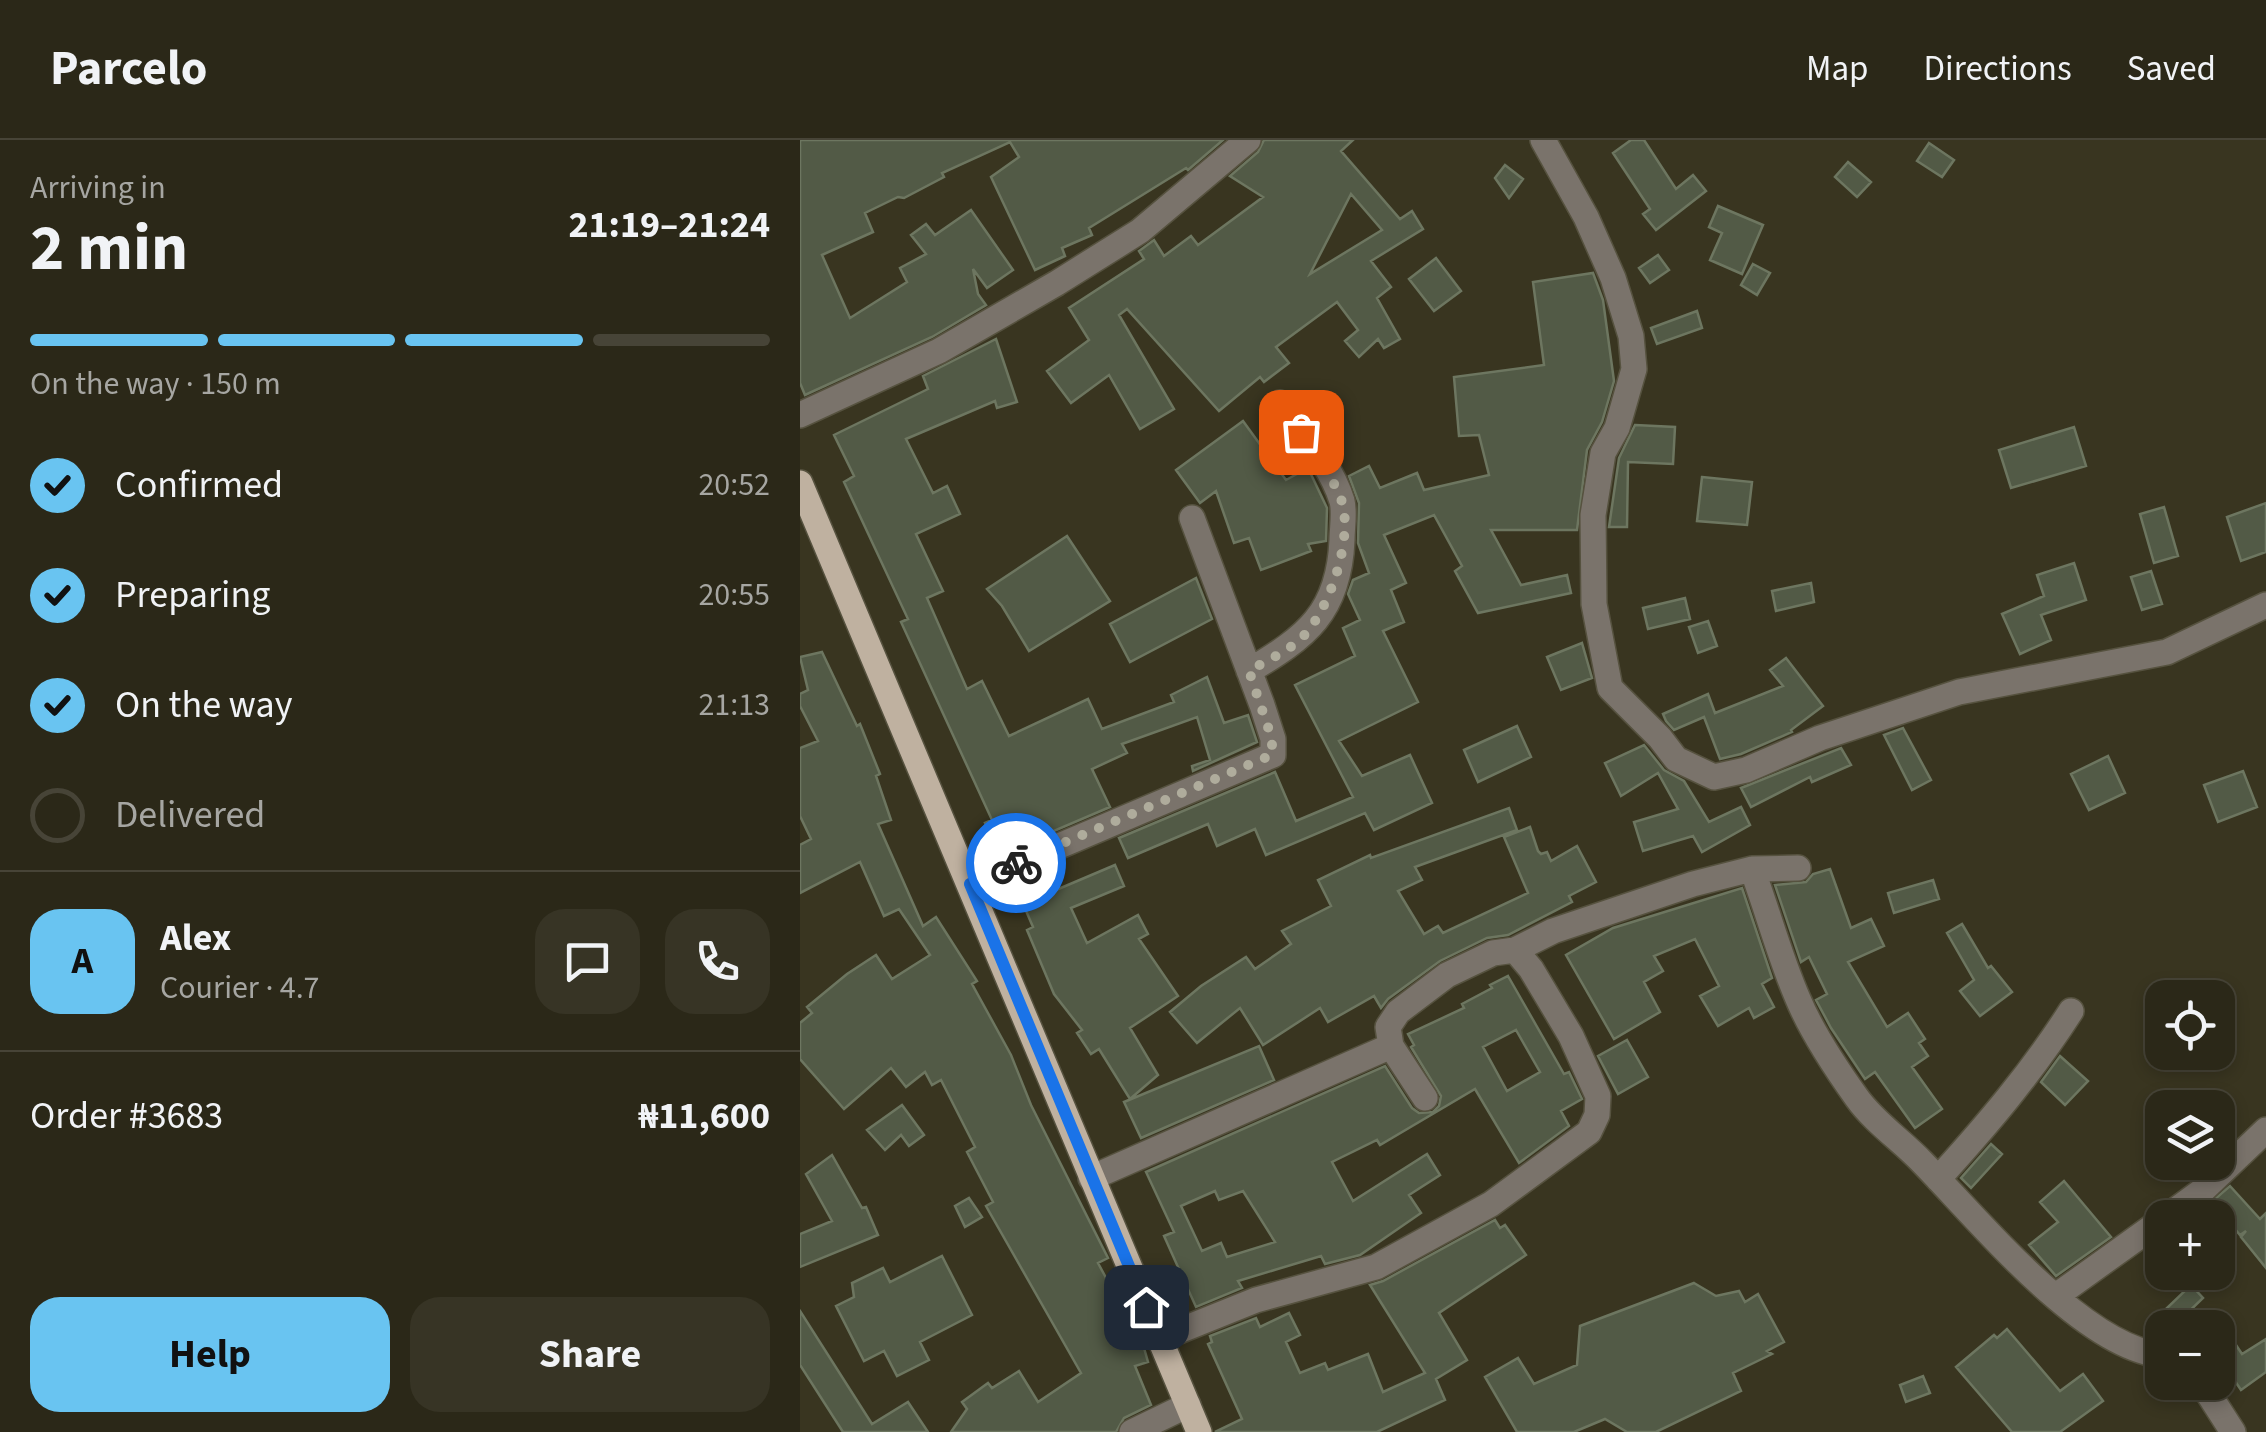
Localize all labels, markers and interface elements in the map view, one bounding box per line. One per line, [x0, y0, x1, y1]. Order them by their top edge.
text: Parcelo [50, 35, 207, 103]
text: Map [1806, 44, 1869, 94]
text: Directions [1924, 44, 2072, 94]
text: Saved [2127, 44, 2216, 94]
text: Arriving in [30, 165, 166, 211]
text: 21:19–21:24 [568, 198, 770, 252]
text: 2 min [30, 202, 188, 295]
text: On the way · 150 m [30, 361, 281, 407]
pin [1259, 390, 1344, 475]
icon: bag [1274, 405, 1329, 460]
icon: check [30, 458, 85, 513]
text: Confirmed [115, 458, 283, 512]
text: 20:52 [698, 462, 770, 508]
icon: check [30, 568, 85, 623]
text: Preparing [115, 568, 270, 622]
text: 20:55 [698, 572, 770, 618]
icon: check [30, 678, 85, 733]
text: On the way [115, 678, 292, 732]
text: 21:13 [698, 682, 770, 728]
text: Delivered [115, 788, 265, 842]
courier [966, 813, 1066, 913]
icon: bike [989, 836, 1044, 891]
button: chat [535, 909, 640, 1014]
button: phone [665, 909, 770, 1014]
text: Alex [160, 911, 231, 965]
text: A [72, 934, 93, 988]
text: Courier · 4.7 [160, 965, 320, 1011]
map controls [2145, 980, 2235, 1400]
button: locate [2145, 980, 2235, 1070]
text: Order #3683 [30, 1089, 223, 1143]
text: ₦11,600 [638, 1089, 770, 1143]
button: layers [2145, 1090, 2235, 1180]
button: + [2145, 1200, 2235, 1290]
pin [1104, 1265, 1189, 1350]
icon: home [1119, 1280, 1174, 1335]
button: Help [30, 1297, 390, 1412]
button: Share [410, 1297, 770, 1412]
button: − [2145, 1310, 2235, 1400]

